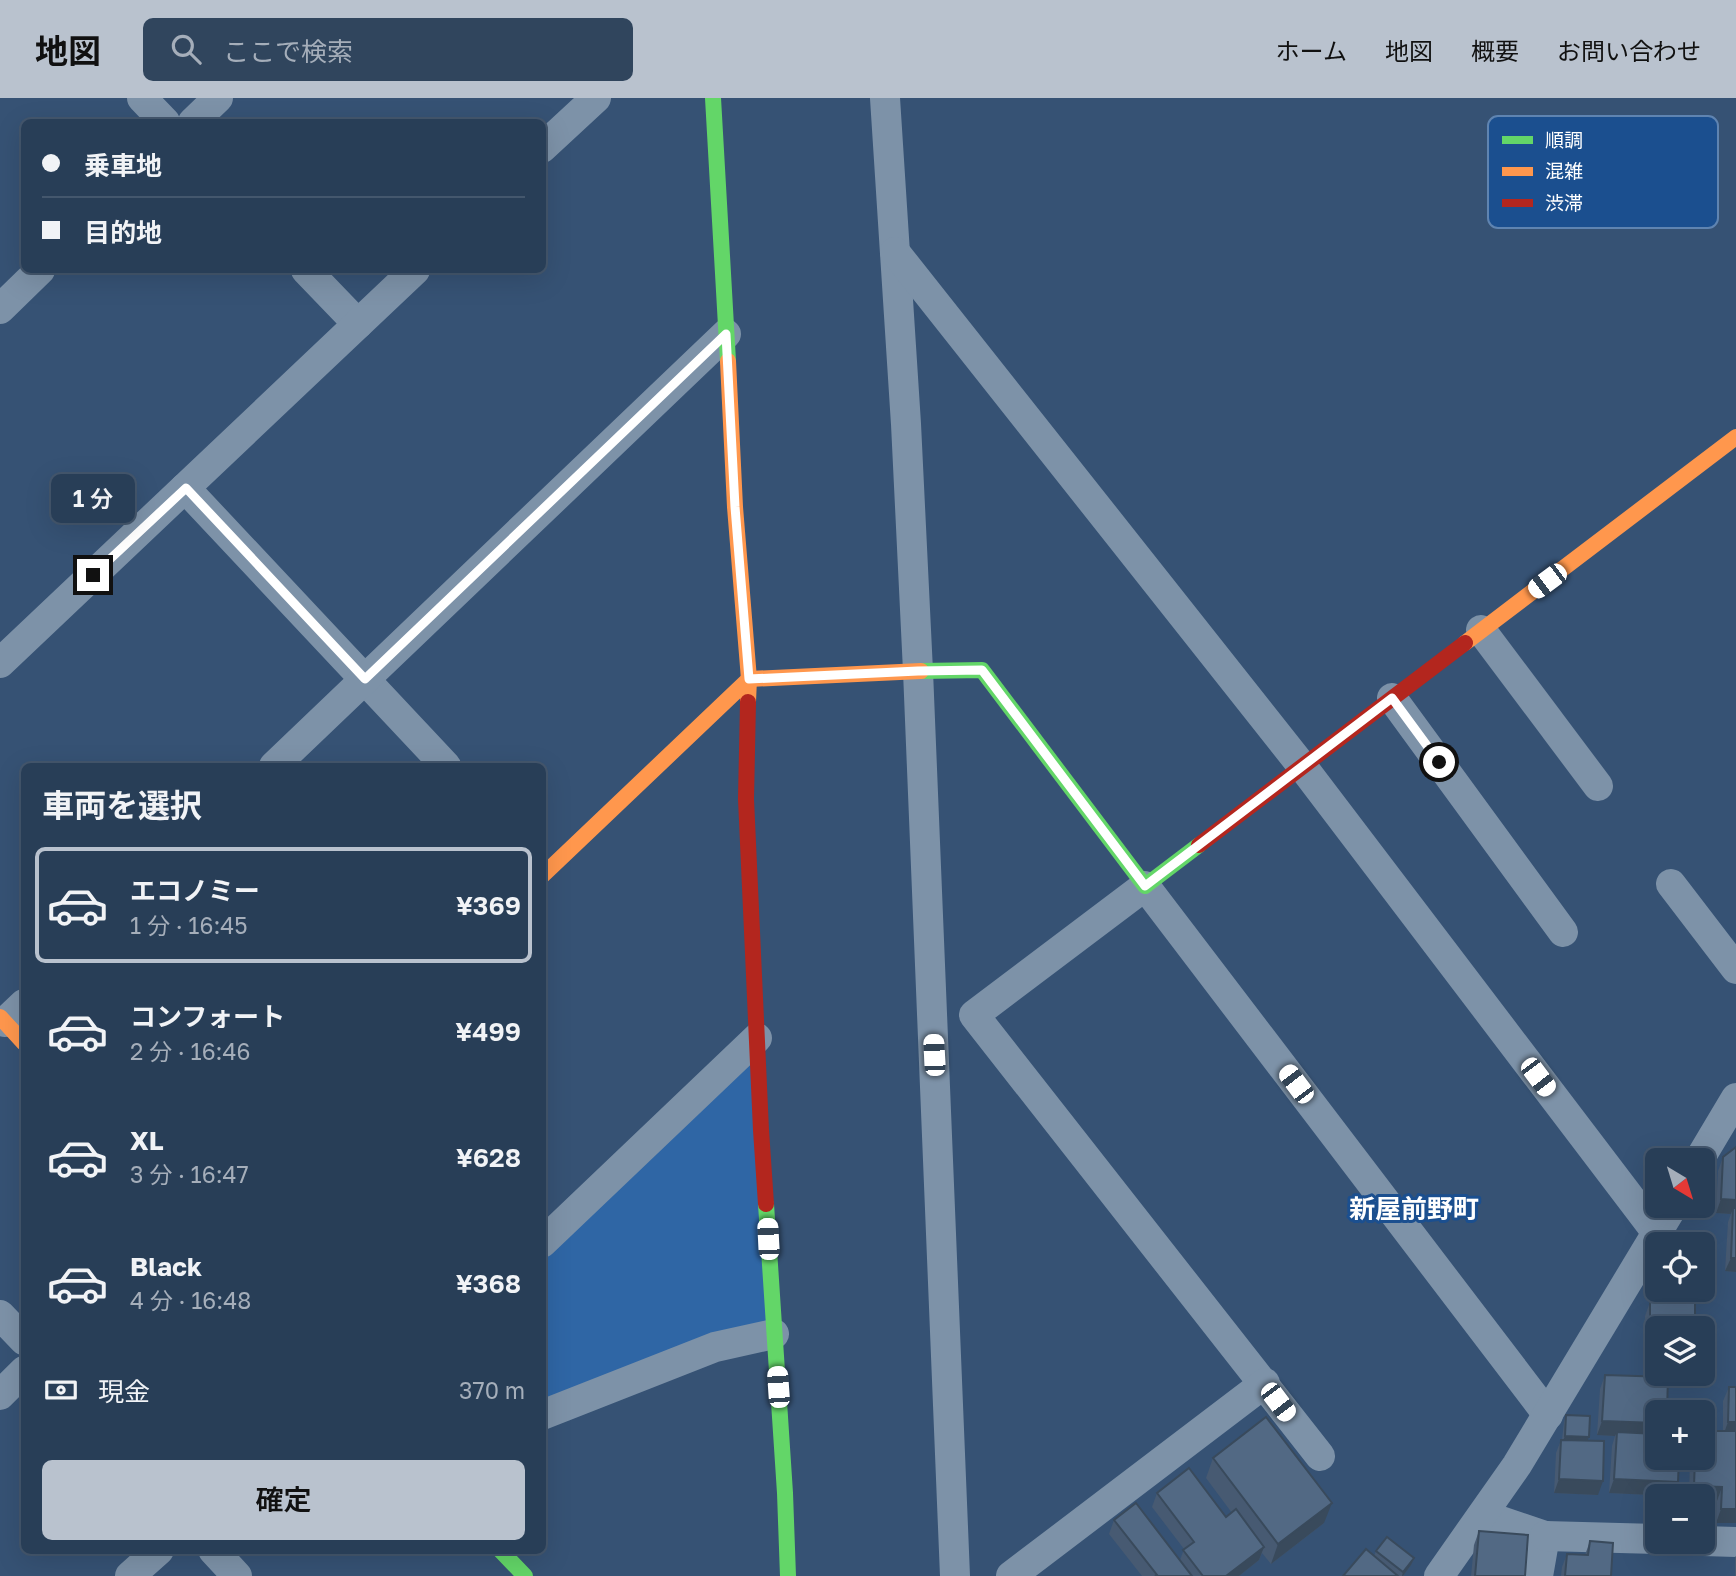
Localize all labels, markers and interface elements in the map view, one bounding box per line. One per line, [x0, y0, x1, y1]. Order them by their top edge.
search box [143, 18, 633, 81]
icon: search [167, 30, 205, 68]
text: 地図 [35, 31, 101, 70]
text: ここで検索 [223, 36, 353, 67]
text: ホーム [1276, 36, 1347, 65]
text: 地図 [1385, 36, 1433, 65]
text: 概要 [1471, 36, 1519, 65]
text: お問い合わせ [1557, 36, 1701, 65]
legend [1488, 116, 1718, 228]
text: 順調 [1545, 128, 1583, 151]
text: 乗車地 [84, 150, 162, 181]
text: 混雑 [1545, 159, 1583, 182]
text: 渋滞 [1545, 191, 1583, 214]
text: 目的地 [84, 217, 162, 248]
callout: 1 分 [51, 474, 135, 522]
text: 1 分 [73, 484, 113, 512]
route end [77, 559, 109, 591]
car [1524, 560, 1571, 602]
route start [1423, 746, 1455, 778]
text: 車両を選択 [42, 786, 202, 824]
icon: car [46, 874, 109, 937]
text: エコノミー [130, 875, 260, 906]
text: ¥369 [456, 890, 521, 921]
text: 1 分 · 16:45 [130, 911, 248, 939]
icon: car [46, 1000, 109, 1063]
text: コンフォート [130, 1001, 285, 1032]
text: ¥499 [455, 1016, 521, 1047]
car [923, 1033, 946, 1077]
text: 2 分 · 16:46 [130, 1037, 250, 1065]
car [1517, 1054, 1560, 1100]
car [1275, 1061, 1318, 1107]
text: XL [130, 1125, 164, 1156]
icon: car [46, 1126, 109, 1189]
text: ¥628 [456, 1142, 521, 1173]
north arrow [1645, 1148, 1715, 1218]
map controls [1645, 1148, 1715, 1554]
text: 3 分 · 16:47 [130, 1160, 249, 1188]
district label: 新屋前野町 [1349, 1193, 1479, 1224]
car [757, 1217, 780, 1261]
button: locate [1645, 1232, 1715, 1302]
text: Black [130, 1251, 202, 1282]
icon: car [46, 1252, 109, 1315]
text: ¥368 [456, 1268, 521, 1299]
text: 4 分 · 16:48 [130, 1286, 251, 1314]
button: layers [1645, 1316, 1715, 1386]
car [767, 1365, 790, 1409]
icon: cash [42, 1371, 80, 1409]
text: 現金 [98, 1376, 150, 1407]
text: 370 m [459, 1376, 525, 1404]
car [1257, 1379, 1300, 1425]
button: + [1645, 1400, 1715, 1470]
button: 確定 [42, 1460, 525, 1540]
button: − [1645, 1484, 1715, 1554]

